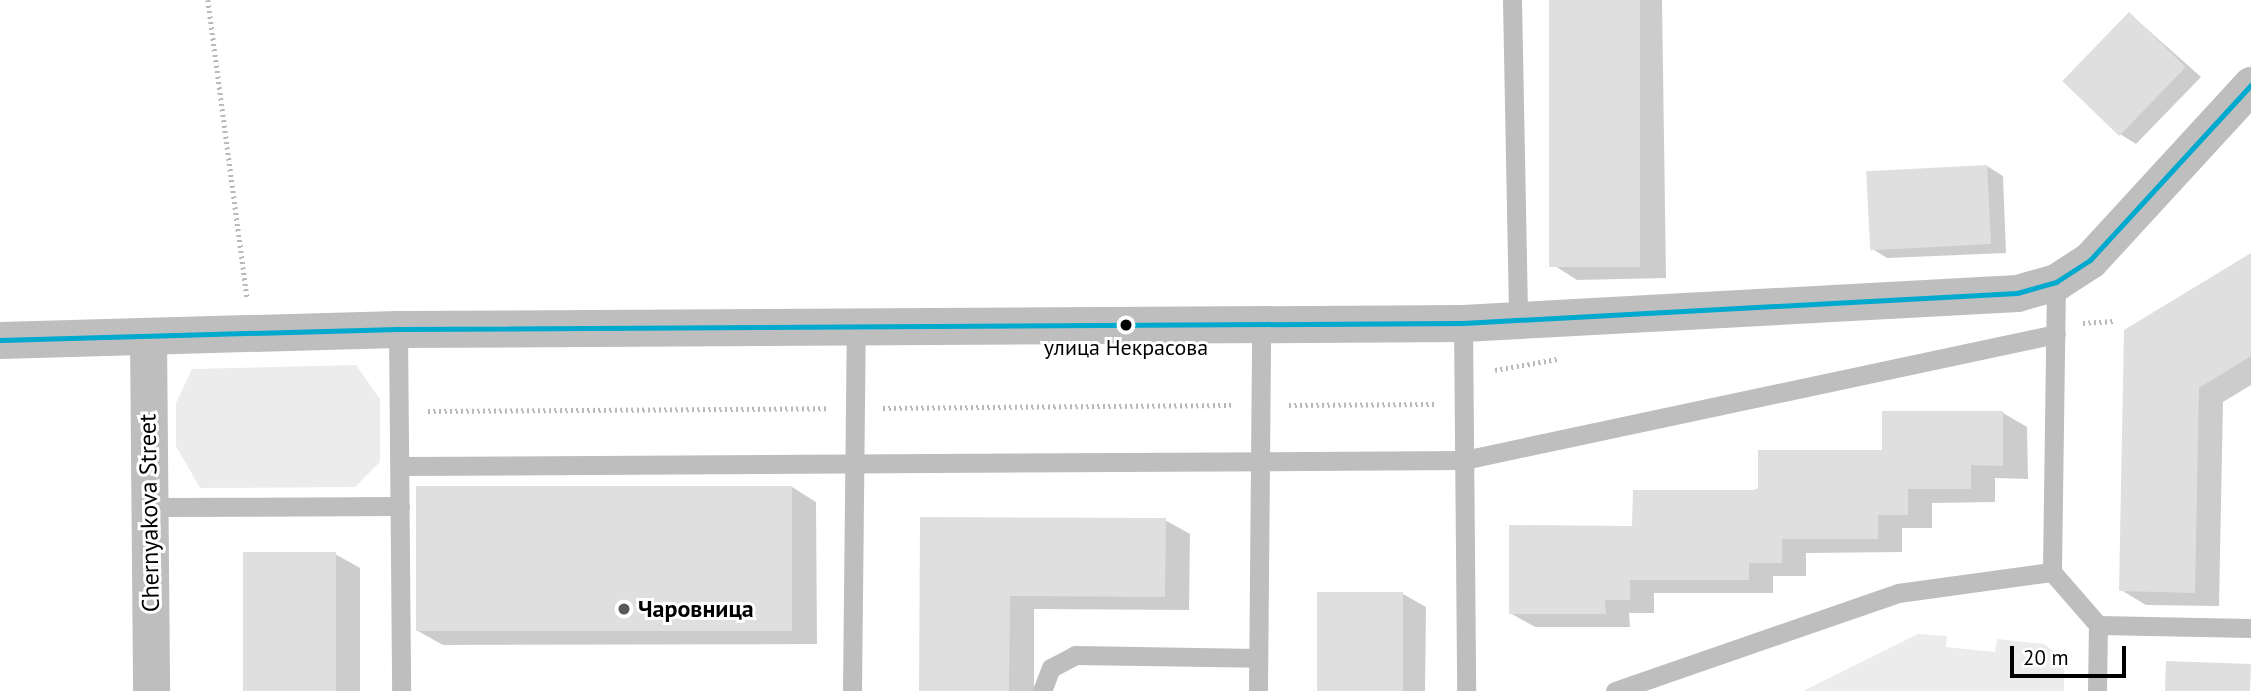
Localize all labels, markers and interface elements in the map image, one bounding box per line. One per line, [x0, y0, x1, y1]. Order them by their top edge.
marker: улица Некрасова [1119, 318, 1133, 332]
place label: улица Некрасова [1044, 335, 1208, 361]
street label: Chernyakova Street [133, 414, 165, 612]
place label: Чаровница [638, 595, 754, 623]
marker: Чаровница [616, 601, 632, 617]
scale bar [2013, 632, 2128, 676]
text: 20 m [2023, 644, 2069, 671]

